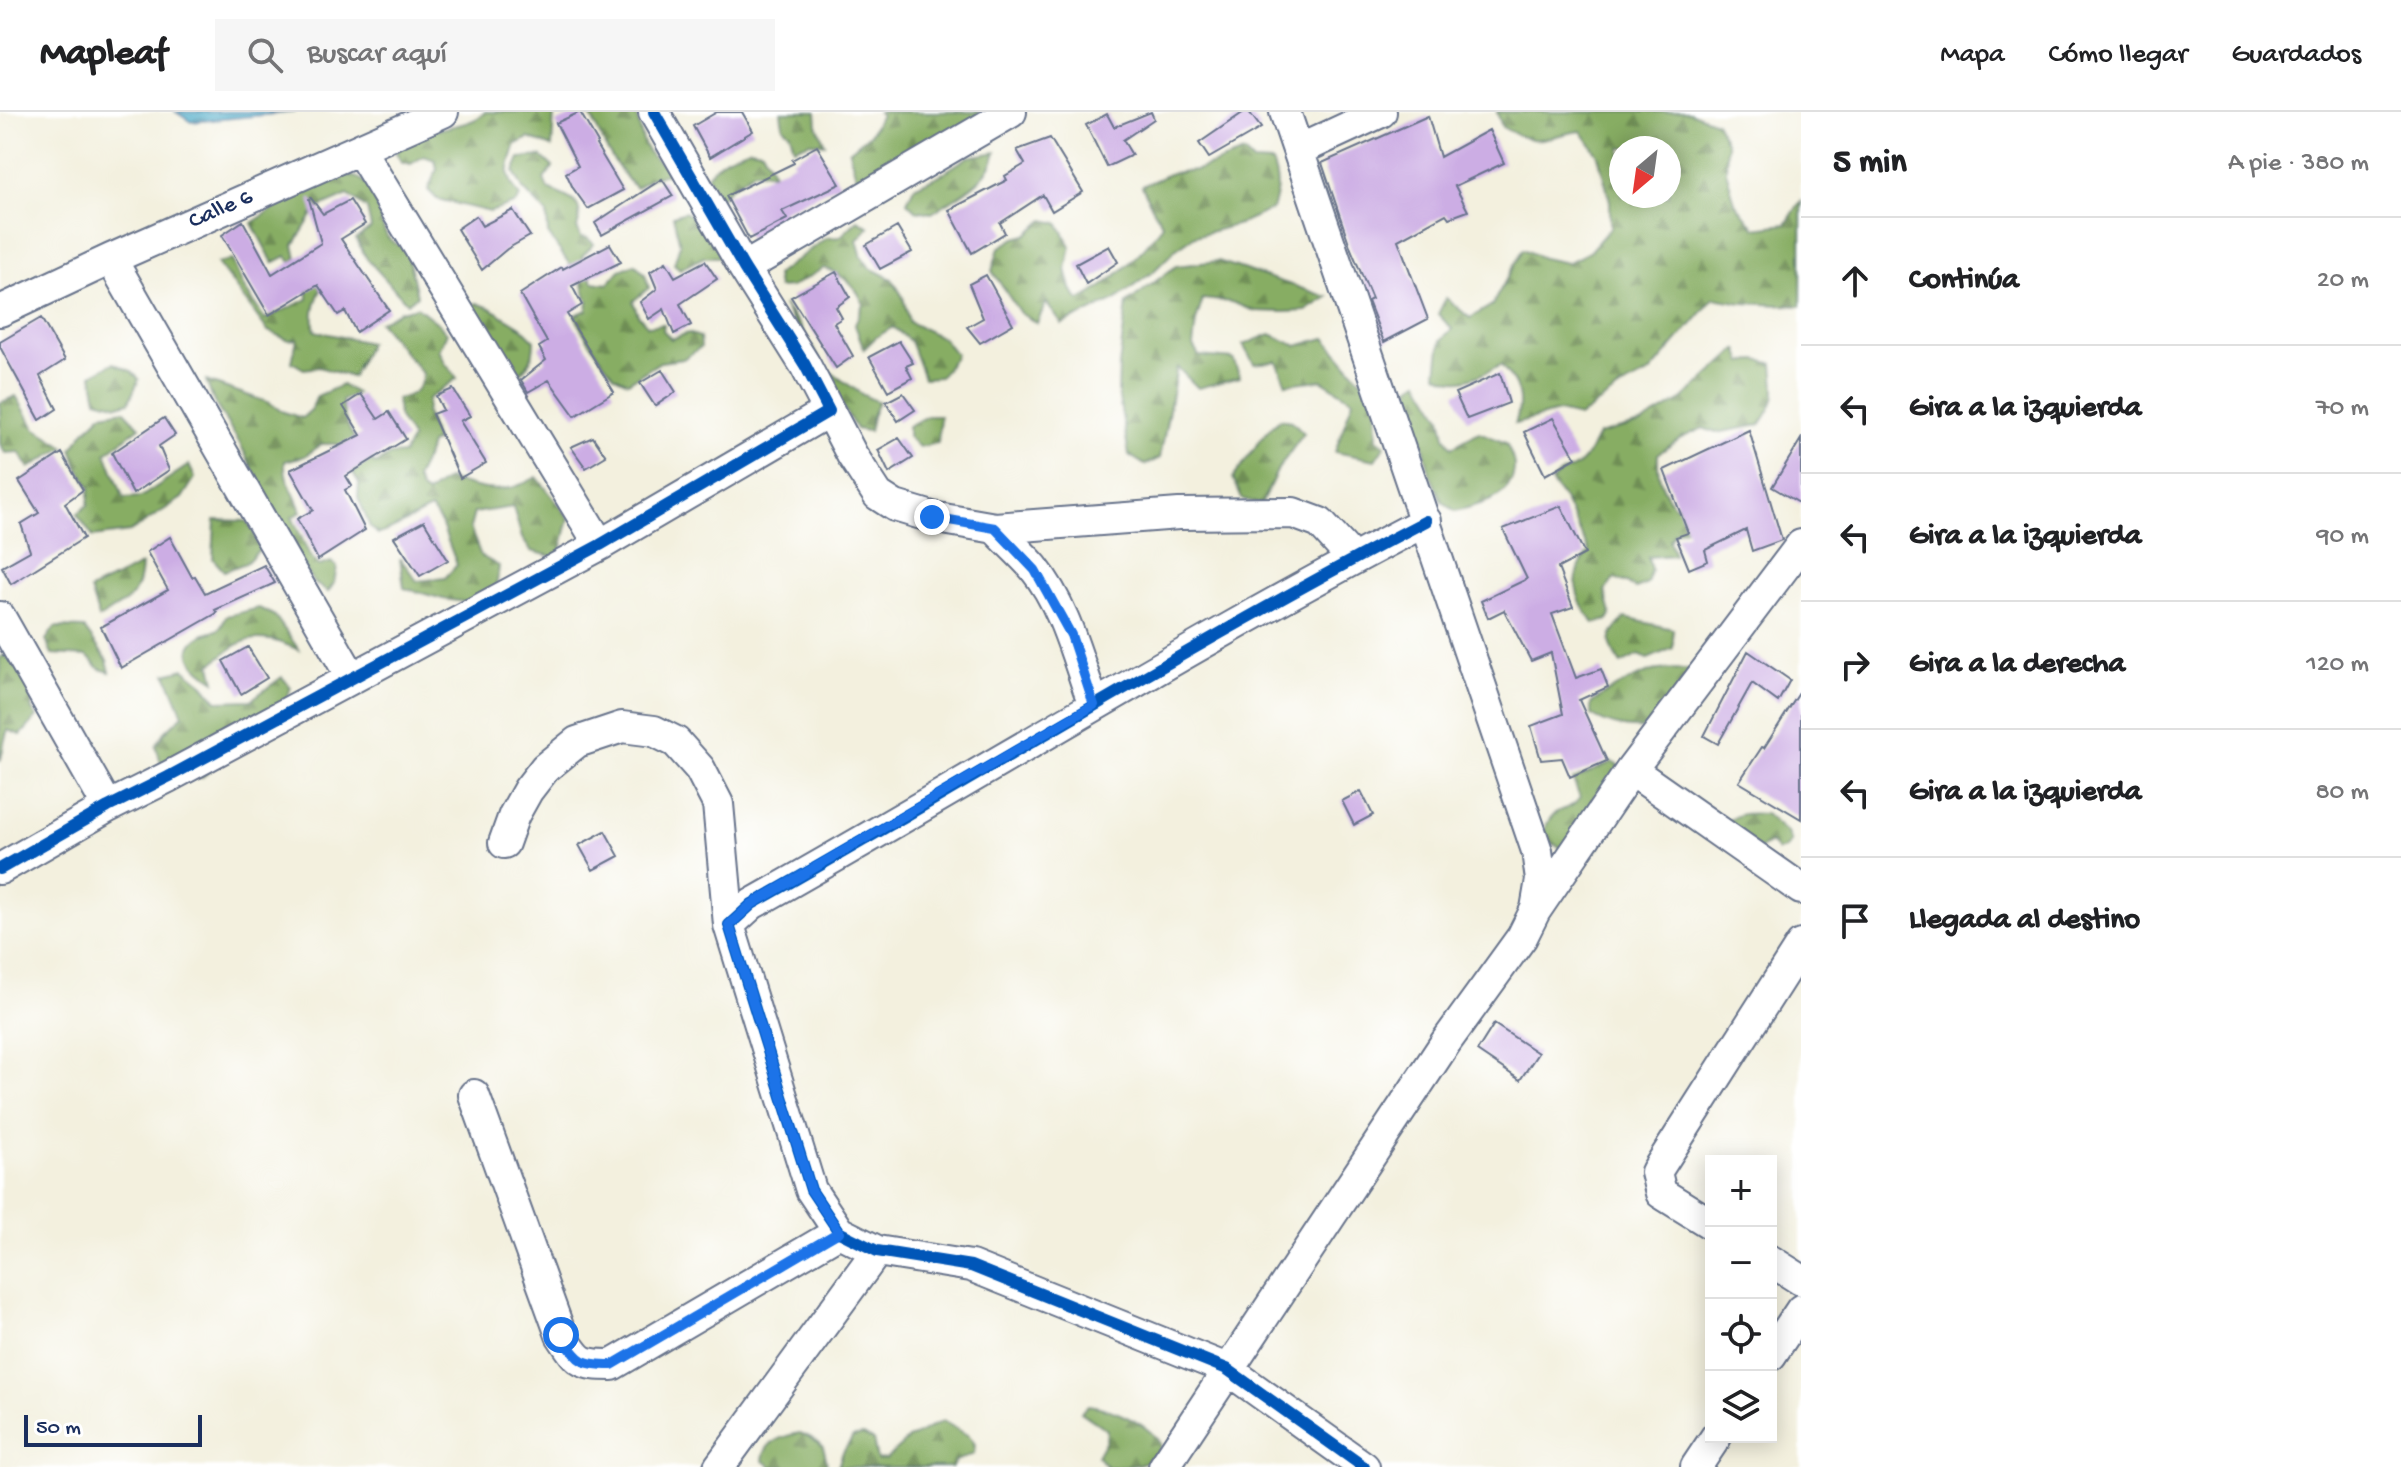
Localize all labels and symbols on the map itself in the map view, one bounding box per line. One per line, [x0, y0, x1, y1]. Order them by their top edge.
north arrow [1609, 136, 1681, 208]
street label: Calle 6 [184, 183, 258, 237]
route end [914, 499, 950, 535]
route start [543, 1317, 579, 1353]
scale bar [24, 1411, 202, 1447]

